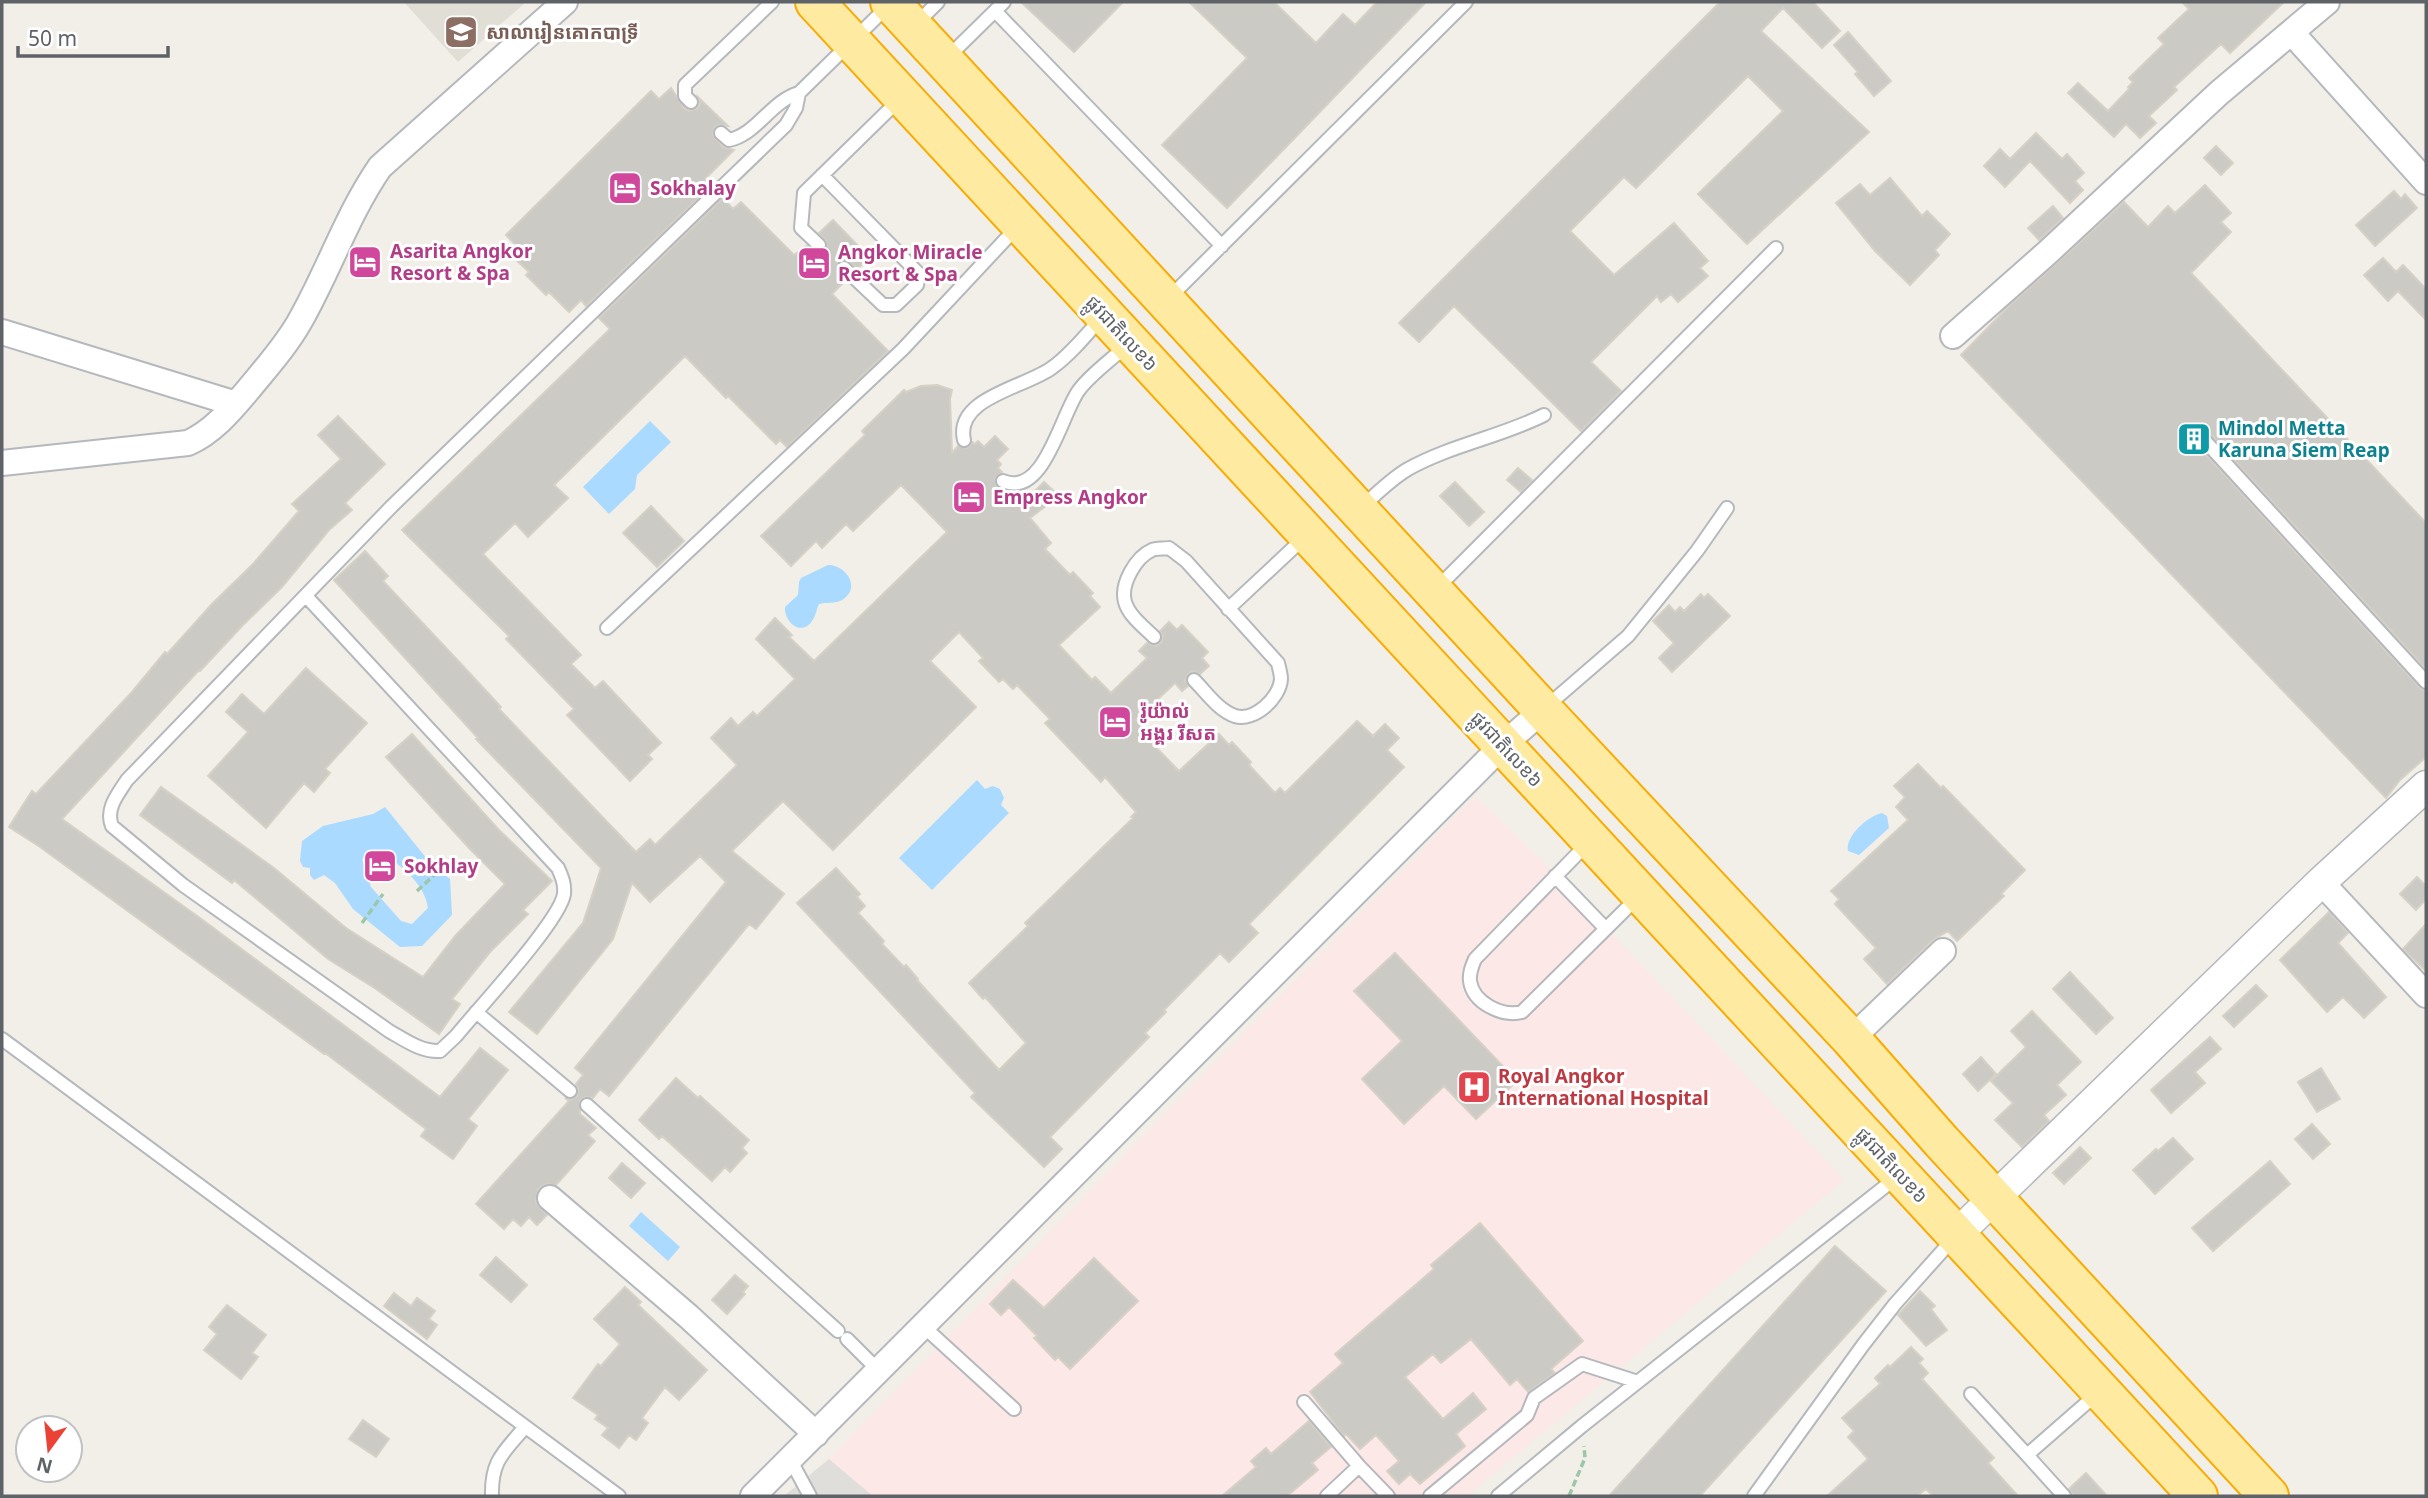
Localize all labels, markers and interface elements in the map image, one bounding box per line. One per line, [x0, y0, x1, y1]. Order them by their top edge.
school or university icon: សាលារៀនគោកបាទ្រី [442, 13, 480, 51]
scale bar [18, 14, 168, 58]
place label: សាលារៀនគោកបាទ្រី [486, 19, 639, 45]
text: 50 m [28, 24, 77, 52]
hotel icon: Sokhalay [606, 169, 644, 207]
place label: Sokhalay [650, 175, 736, 201]
place label: Asarita Angkor Resort & Spa [390, 238, 533, 286]
place label: Angkor Miracle Resort & Spa [838, 239, 983, 287]
hotel icon: Asarita Angkor Resort & Spa [346, 243, 384, 281]
hotel icon: Angkor Miracle Resort & Spa [795, 244, 833, 282]
street label: ផ្លូវជាតិលេខ៦ [1077, 289, 1164, 380]
place label: Mindol Metta Karuna Siem Reap [2218, 415, 2390, 463]
building icon: Mindol Metta Karuna Siem Reap [2175, 420, 2213, 458]
hotel icon: Empress Angkor [950, 478, 988, 516]
place label: Empress Angkor [993, 484, 1148, 510]
place label: រ៉ូយ៉ាល់ អង្គរ រីសត [1140, 698, 1216, 746]
hotel icon: រ៉ូយ៉ាល់ អង្គរ រីសត [1096, 703, 1134, 741]
street label: ផ្លូវជាតិលេខ៦ [1462, 705, 1549, 796]
hotel icon: Sokhlay [361, 847, 399, 885]
place label: Sokhlay [404, 853, 479, 879]
place label: Royal Angkor International Hospital [1498, 1063, 1709, 1111]
hospital icon: Royal Angkor International Hospital [1455, 1068, 1493, 1106]
street label: ផ្លូវជាតិលេខ៦ [1847, 1121, 1934, 1212]
north arrow [14, 1414, 84, 1484]
text: N [34, 1451, 55, 1480]

